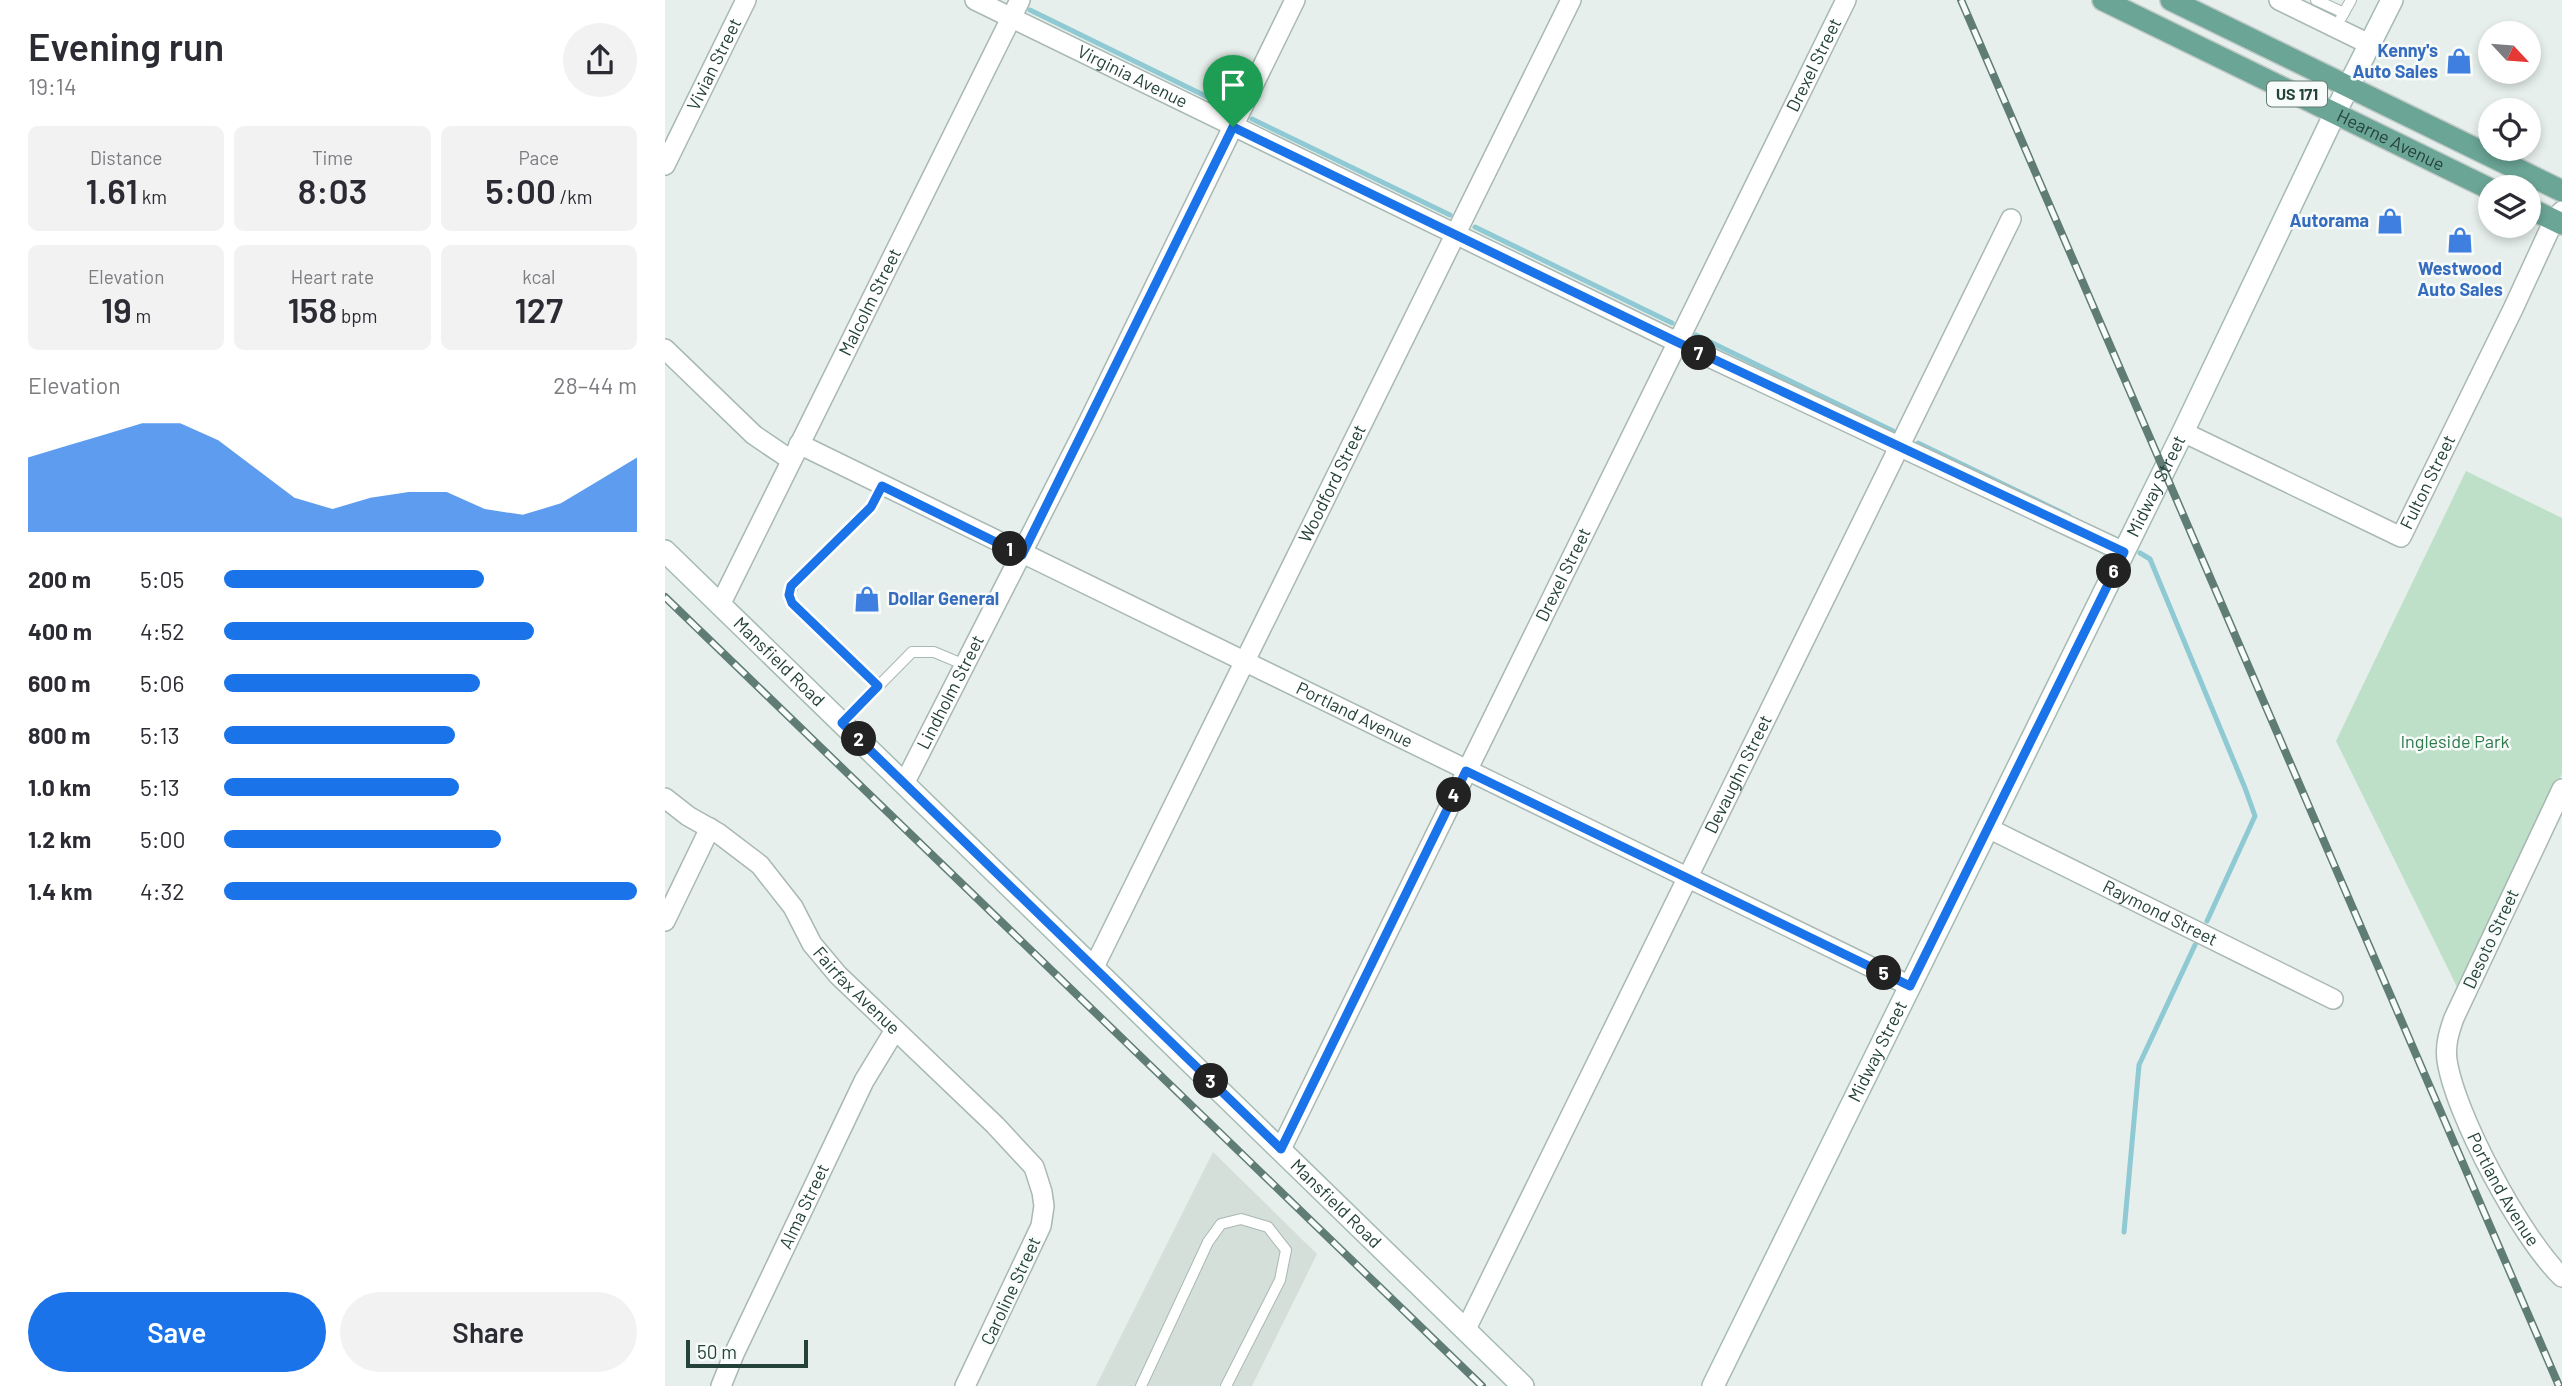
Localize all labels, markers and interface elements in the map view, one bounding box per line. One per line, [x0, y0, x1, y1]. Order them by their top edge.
street label: Vivian Street [682, 14, 745, 114]
street label: Drexel Street [1781, 14, 1845, 115]
north arrow [2478, 21, 2541, 84]
map controls [2478, 21, 2541, 238]
text: Evening run [28, 23, 224, 69]
button: share [563, 23, 637, 97]
place label: Kenny's Auto Sales [2353, 39, 2438, 82]
street label: Virginia Avenue [1074, 40, 1192, 112]
shop icon: Kenny's Auto Sales [2444, 46, 2474, 76]
pin [1203, 55, 1263, 127]
icon: arrive [1214, 66, 1252, 104]
text: 19:14 [28, 72, 77, 100]
road number: US 171 [2267, 82, 2327, 106]
button: locate [2478, 98, 2541, 161]
street label: Hearne Avenue [2334, 104, 2448, 175]
text: Distance [90, 146, 162, 169]
text: Time [312, 146, 353, 169]
text: Pace [518, 146, 559, 169]
text: 1.61 [85, 169, 138, 211]
text: 8:03 [298, 169, 367, 211]
text: 5:00 [485, 169, 556, 211]
button: layers [2478, 175, 2541, 238]
text: km [138, 185, 167, 208]
text: /km [556, 185, 593, 208]
shop icon: Autorama [2375, 206, 2405, 236]
place label: Autorama [2290, 209, 2369, 231]
shop icon: Westwood Auto Sales [2445, 225, 2475, 255]
street label: Malcolm Street [833, 244, 905, 359]
place label: Westwood Auto Sales [2417, 257, 2503, 300]
text: Elevation [88, 265, 164, 288]
text: Heart rate [291, 265, 374, 288]
text: kcal [522, 265, 555, 288]
text: 19 [101, 288, 132, 330]
text: 158 [288, 288, 337, 330]
text: 127 [514, 288, 563, 330]
text: m [132, 304, 151, 327]
text: bpm [337, 304, 377, 327]
pin: 7 [1681, 336, 1717, 370]
text: 7 [1694, 341, 1703, 364]
text: Elevation [28, 371, 121, 399]
text: 28–44 m [553, 371, 637, 399]
street label: Woodford Street [1293, 421, 1370, 546]
street label: Midway Street [2121, 431, 2190, 540]
street label: Fulton Street [2395, 431, 2459, 533]
street label: Drexel Street [1530, 524, 1595, 625]
pin: 1 [993, 532, 1027, 566]
text: 1 [1006, 537, 1013, 560]
pin: 6 [2097, 554, 2131, 588]
text: 6 [2108, 559, 2119, 582]
text: 200 m [28, 565, 91, 593]
text: 5:05 [140, 565, 184, 593]
shop icon: Dollar General [852, 584, 882, 614]
place label: Dollar General [888, 587, 999, 609]
street label: Mansfield Road [730, 612, 830, 710]
text: 400 m [28, 617, 92, 645]
text: 4:52 [140, 617, 185, 645]
street label: Lindholm Street [912, 631, 988, 753]
text: 600 m [28, 669, 90, 697]
text: 5:06 [140, 669, 184, 697]
street label: Portland Avenue [1293, 676, 1417, 752]
street label: Devaughn Street [1699, 711, 1776, 837]
text: 800 m [28, 721, 90, 749]
text: 5:13 [140, 721, 180, 749]
pin: 2 [841, 722, 877, 756]
text: 2 [853, 727, 864, 750]
park label: Ingleside Park [2400, 730, 2510, 752]
text: 1.0 km [28, 773, 91, 801]
text: 5:13 [140, 773, 180, 801]
pin: 4 [1437, 778, 1471, 812]
text: 4 [1448, 783, 1459, 806]
text: 1.2 km [28, 825, 91, 853]
text: 5:00 [140, 825, 186, 853]
street label: Raymond Street [2099, 875, 2221, 950]
text: 1.4 km [28, 877, 92, 905]
text: 4:32 [140, 877, 185, 905]
street label: Desoto Street [2457, 885, 2523, 992]
street label: Fairfax Avenue [809, 942, 905, 1039]
pin: 5 [1867, 956, 1901, 990]
text: 5 [1878, 961, 1889, 984]
street label: Midway Street [1843, 997, 1911, 1105]
pin: 3 [1193, 1064, 1229, 1098]
text: 3 [1205, 1069, 1216, 1092]
street label: Portland Avenue [2463, 1129, 2545, 1250]
street label: Mansfield Road [1286, 1154, 1387, 1252]
street label: Alma Street [774, 1160, 833, 1252]
street label: Caroline Street [975, 1233, 1045, 1348]
button: Save [28, 1292, 326, 1372]
button: Share [340, 1292, 637, 1372]
scale bar [686, 1337, 809, 1369]
text: 50 m [697, 1340, 737, 1363]

